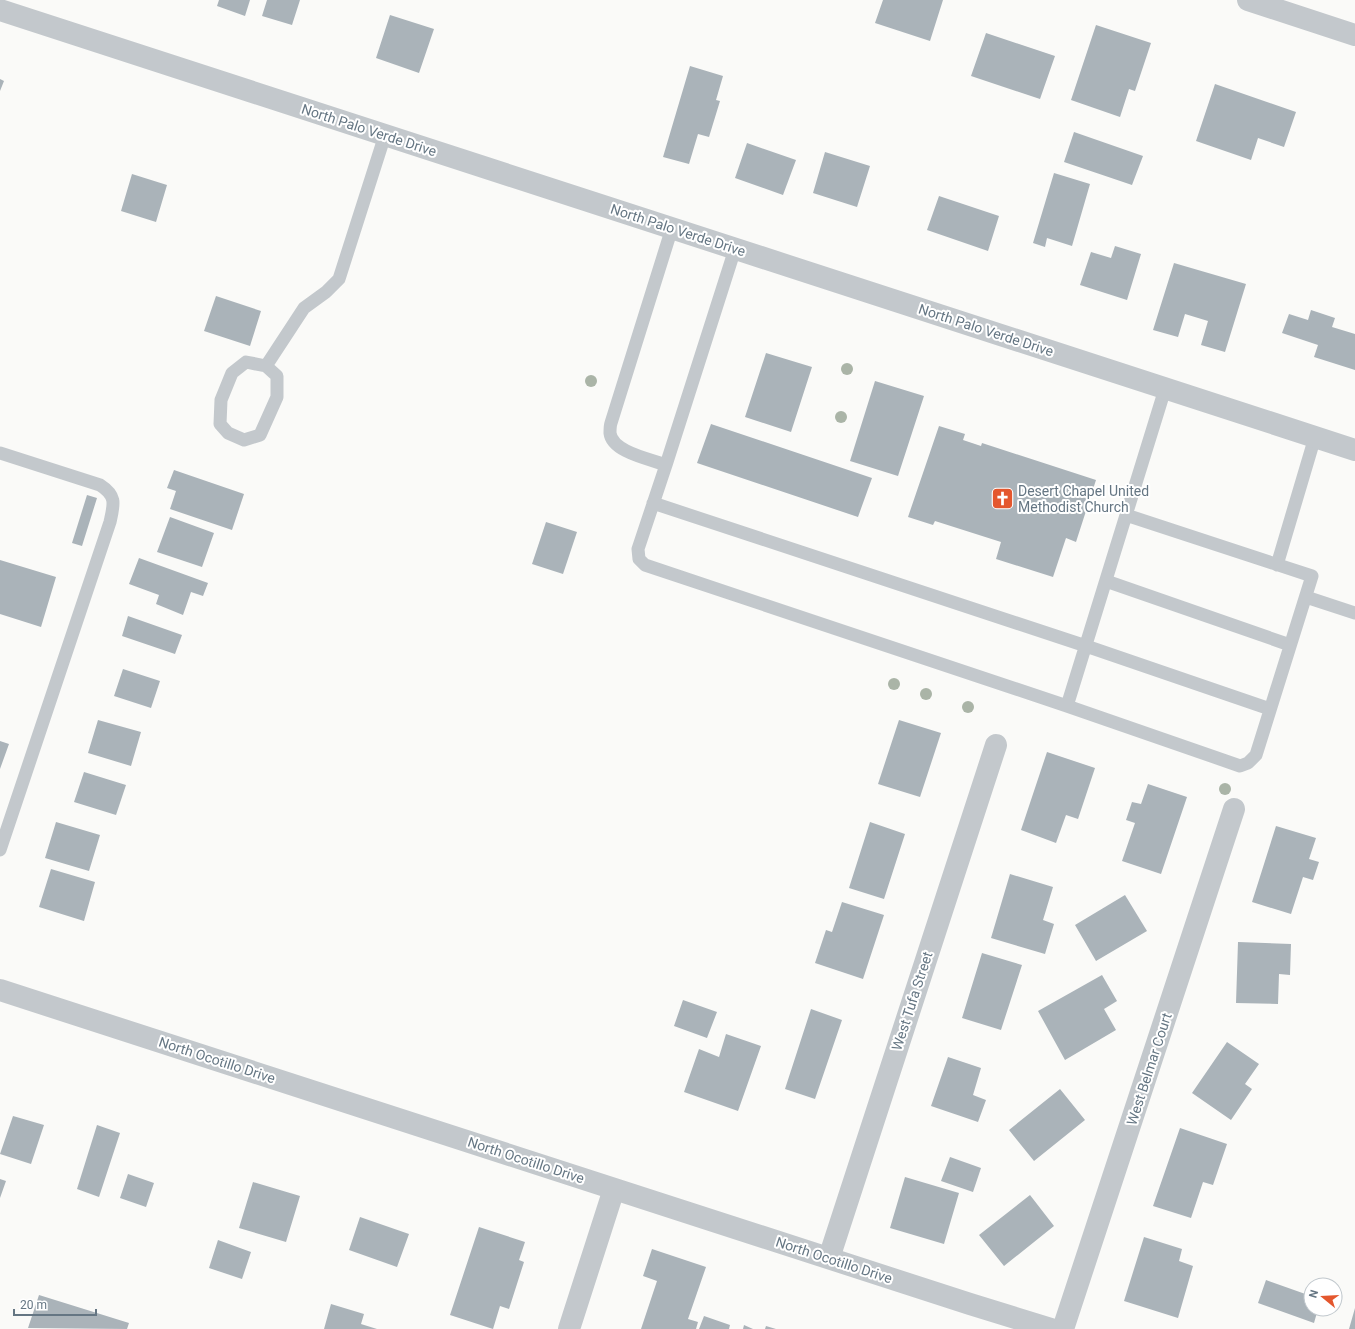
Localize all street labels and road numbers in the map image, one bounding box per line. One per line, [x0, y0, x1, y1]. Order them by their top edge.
street label: North Palo Verde Drive [300, 101, 438, 159]
street label: North Palo Verde Drive [609, 201, 747, 259]
street label: North Palo Verde Drive [917, 301, 1055, 359]
street label: West Tufa Street [888, 949, 936, 1052]
street label: West Belmar Court [1123, 1010, 1175, 1127]
street label: North Ocotillo Drive [157, 1034, 277, 1086]
street label: North Ocotillo Drive [466, 1134, 586, 1186]
street label: North Ocotillo Drive [774, 1234, 894, 1286]

